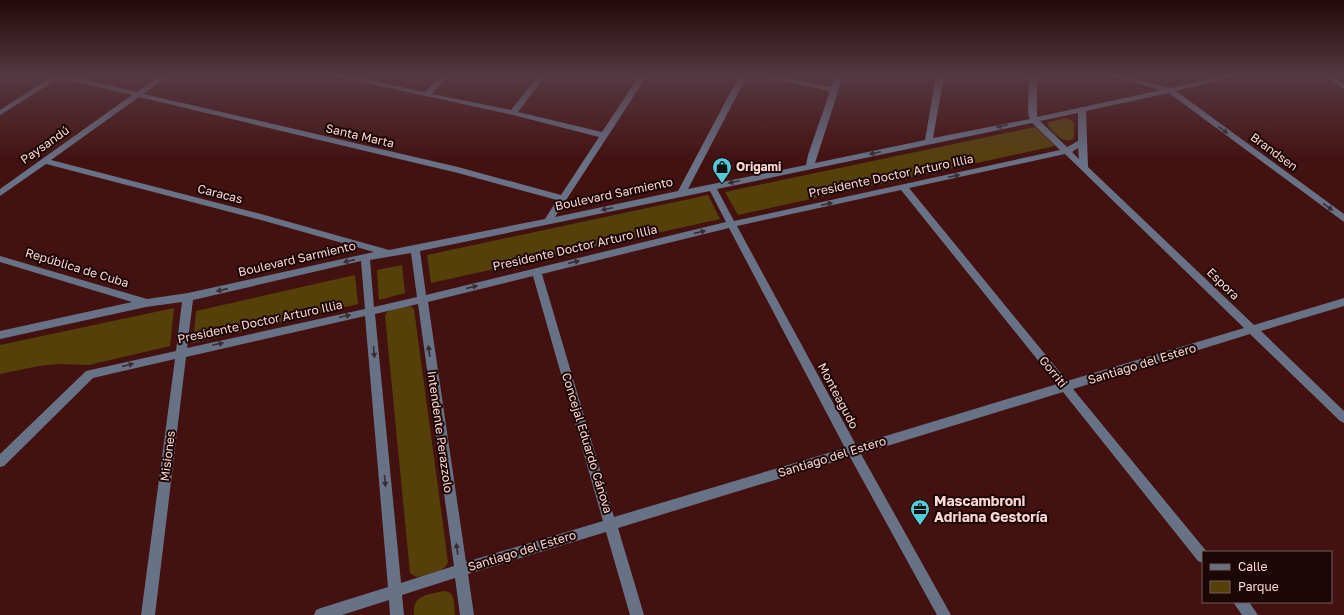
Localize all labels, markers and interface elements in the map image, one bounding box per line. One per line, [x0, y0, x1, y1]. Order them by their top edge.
street label: Santa Marta [324, 120, 396, 151]
street label: Paysandú [17, 122, 72, 167]
one-way arrow [996, 124, 1009, 130]
one-way arrow [1218, 125, 1229, 134]
street label: Brandsen [1248, 129, 1301, 174]
one-way arrow [869, 150, 881, 156]
street label: Presidente Doctor Arturo Illia [807, 151, 975, 200]
shop icon: Origami [711, 156, 733, 184]
place label: Origami [736, 159, 781, 174]
one-way arrow [948, 172, 960, 178]
street label: Boulevard Sarmiento [554, 174, 674, 213]
one-way arrow [728, 180, 740, 186]
street label: Caracas [196, 181, 244, 206]
one-way arrow [821, 200, 833, 206]
one-way arrow [1323, 203, 1333, 211]
one-way arrow [601, 206, 613, 212]
street label: Presidente Doctor Arturo Illia [491, 221, 659, 274]
one-way arrow [694, 229, 706, 235]
street label: Boulevard Sarmiento [237, 238, 357, 279]
street label: República de Cuba [24, 245, 131, 290]
one-way arrow [343, 258, 355, 264]
one-way arrow [568, 258, 580, 264]
street label: Espora [1204, 264, 1243, 303]
one-way arrow [466, 284, 478, 290]
one-way arrow [216, 287, 228, 293]
street label: Presidente Doctor Arturo Illia [176, 297, 344, 346]
one-way arrow [339, 313, 351, 319]
street label: Santiago del Estero [1086, 340, 1198, 387]
one-way arrow [212, 341, 225, 347]
one-way arrow [426, 345, 432, 357]
one-way arrow [371, 346, 377, 358]
street label: Gorriti [1036, 353, 1071, 390]
street label: Monteagudo [815, 360, 862, 431]
one-way arrow [123, 362, 135, 368]
street label: Intendente Perazzolo [425, 370, 456, 494]
street label: Concejal Eduardo Cánova [559, 371, 616, 515]
street label: Misiones [157, 430, 178, 482]
street label: Santiago del Estero [776, 433, 888, 480]
one-way arrow [382, 475, 389, 487]
place label: Mascambroni Adriana Gestoría [934, 492, 1048, 525]
office icon: Mascambroni Adriana Gestoría [909, 498, 931, 526]
street label: Santiago del Estero [466, 527, 578, 574]
one-way arrow [454, 543, 460, 555]
legend [1202, 551, 1332, 603]
text: Calle [1238, 559, 1268, 574]
text: Parque [1238, 579, 1279, 594]

